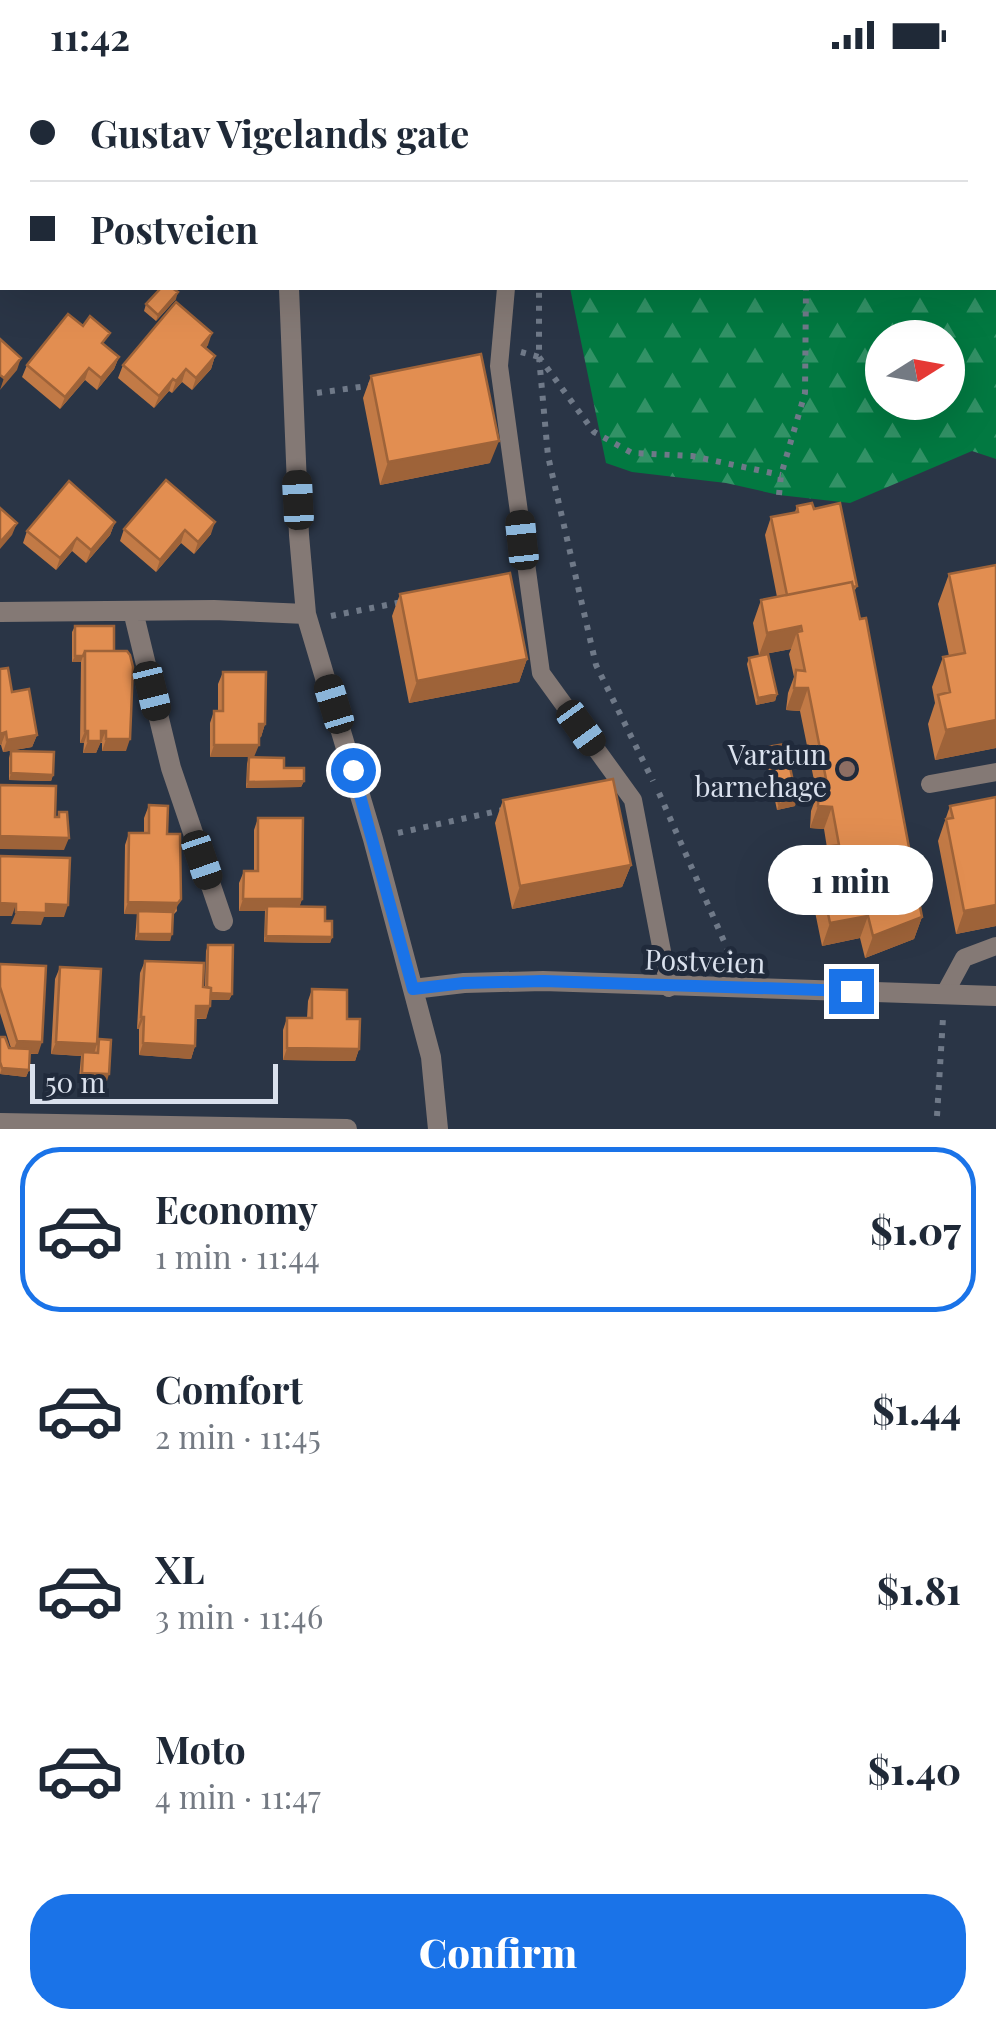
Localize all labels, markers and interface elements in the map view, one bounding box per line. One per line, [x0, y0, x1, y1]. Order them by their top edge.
text: 11:42 [50, 10, 130, 61]
text: Gustav Vigelands gate [90, 107, 469, 158]
text: Postveien [90, 203, 258, 254]
north arrow [865, 320, 965, 420]
map controls [865, 320, 965, 420]
car [281, 469, 315, 531]
car [504, 509, 540, 571]
car [130, 658, 174, 724]
car [311, 671, 357, 737]
car [551, 695, 611, 761]
place label: Varatun barnehage [695, 735, 827, 804]
route start [331, 748, 376, 793]
marker: Varatun barnehage [836, 758, 858, 780]
car [178, 827, 226, 893]
callout: 1 min [768, 846, 934, 916]
text: 1 min [811, 858, 890, 901]
street label: Postveien [644, 939, 766, 981]
route end [829, 969, 874, 1014]
scale bar [30, 1059, 278, 1104]
text: 50 m [45, 1063, 105, 1100]
text: Economy [155, 1183, 318, 1234]
icon: car [35, 1185, 125, 1275]
text: $1.07 [870, 1204, 961, 1255]
text: 1 min · 11:44 [155, 1234, 320, 1277]
text: Comfort [155, 1363, 303, 1414]
icon: car [35, 1365, 125, 1455]
text: $1.44 [872, 1384, 961, 1435]
text: 2 min · 11:45 [155, 1414, 321, 1457]
text: XL [155, 1543, 204, 1594]
icon: car [35, 1545, 125, 1635]
text: $1.81 [877, 1564, 961, 1615]
text: 3 min · 11:46 [155, 1594, 323, 1637]
text: Moto [155, 1723, 246, 1774]
icon: car [35, 1725, 125, 1815]
text: $1.40 [868, 1744, 961, 1795]
text: 4 min · 11:47 [155, 1774, 321, 1817]
button: Confirm [30, 1894, 966, 2009]

